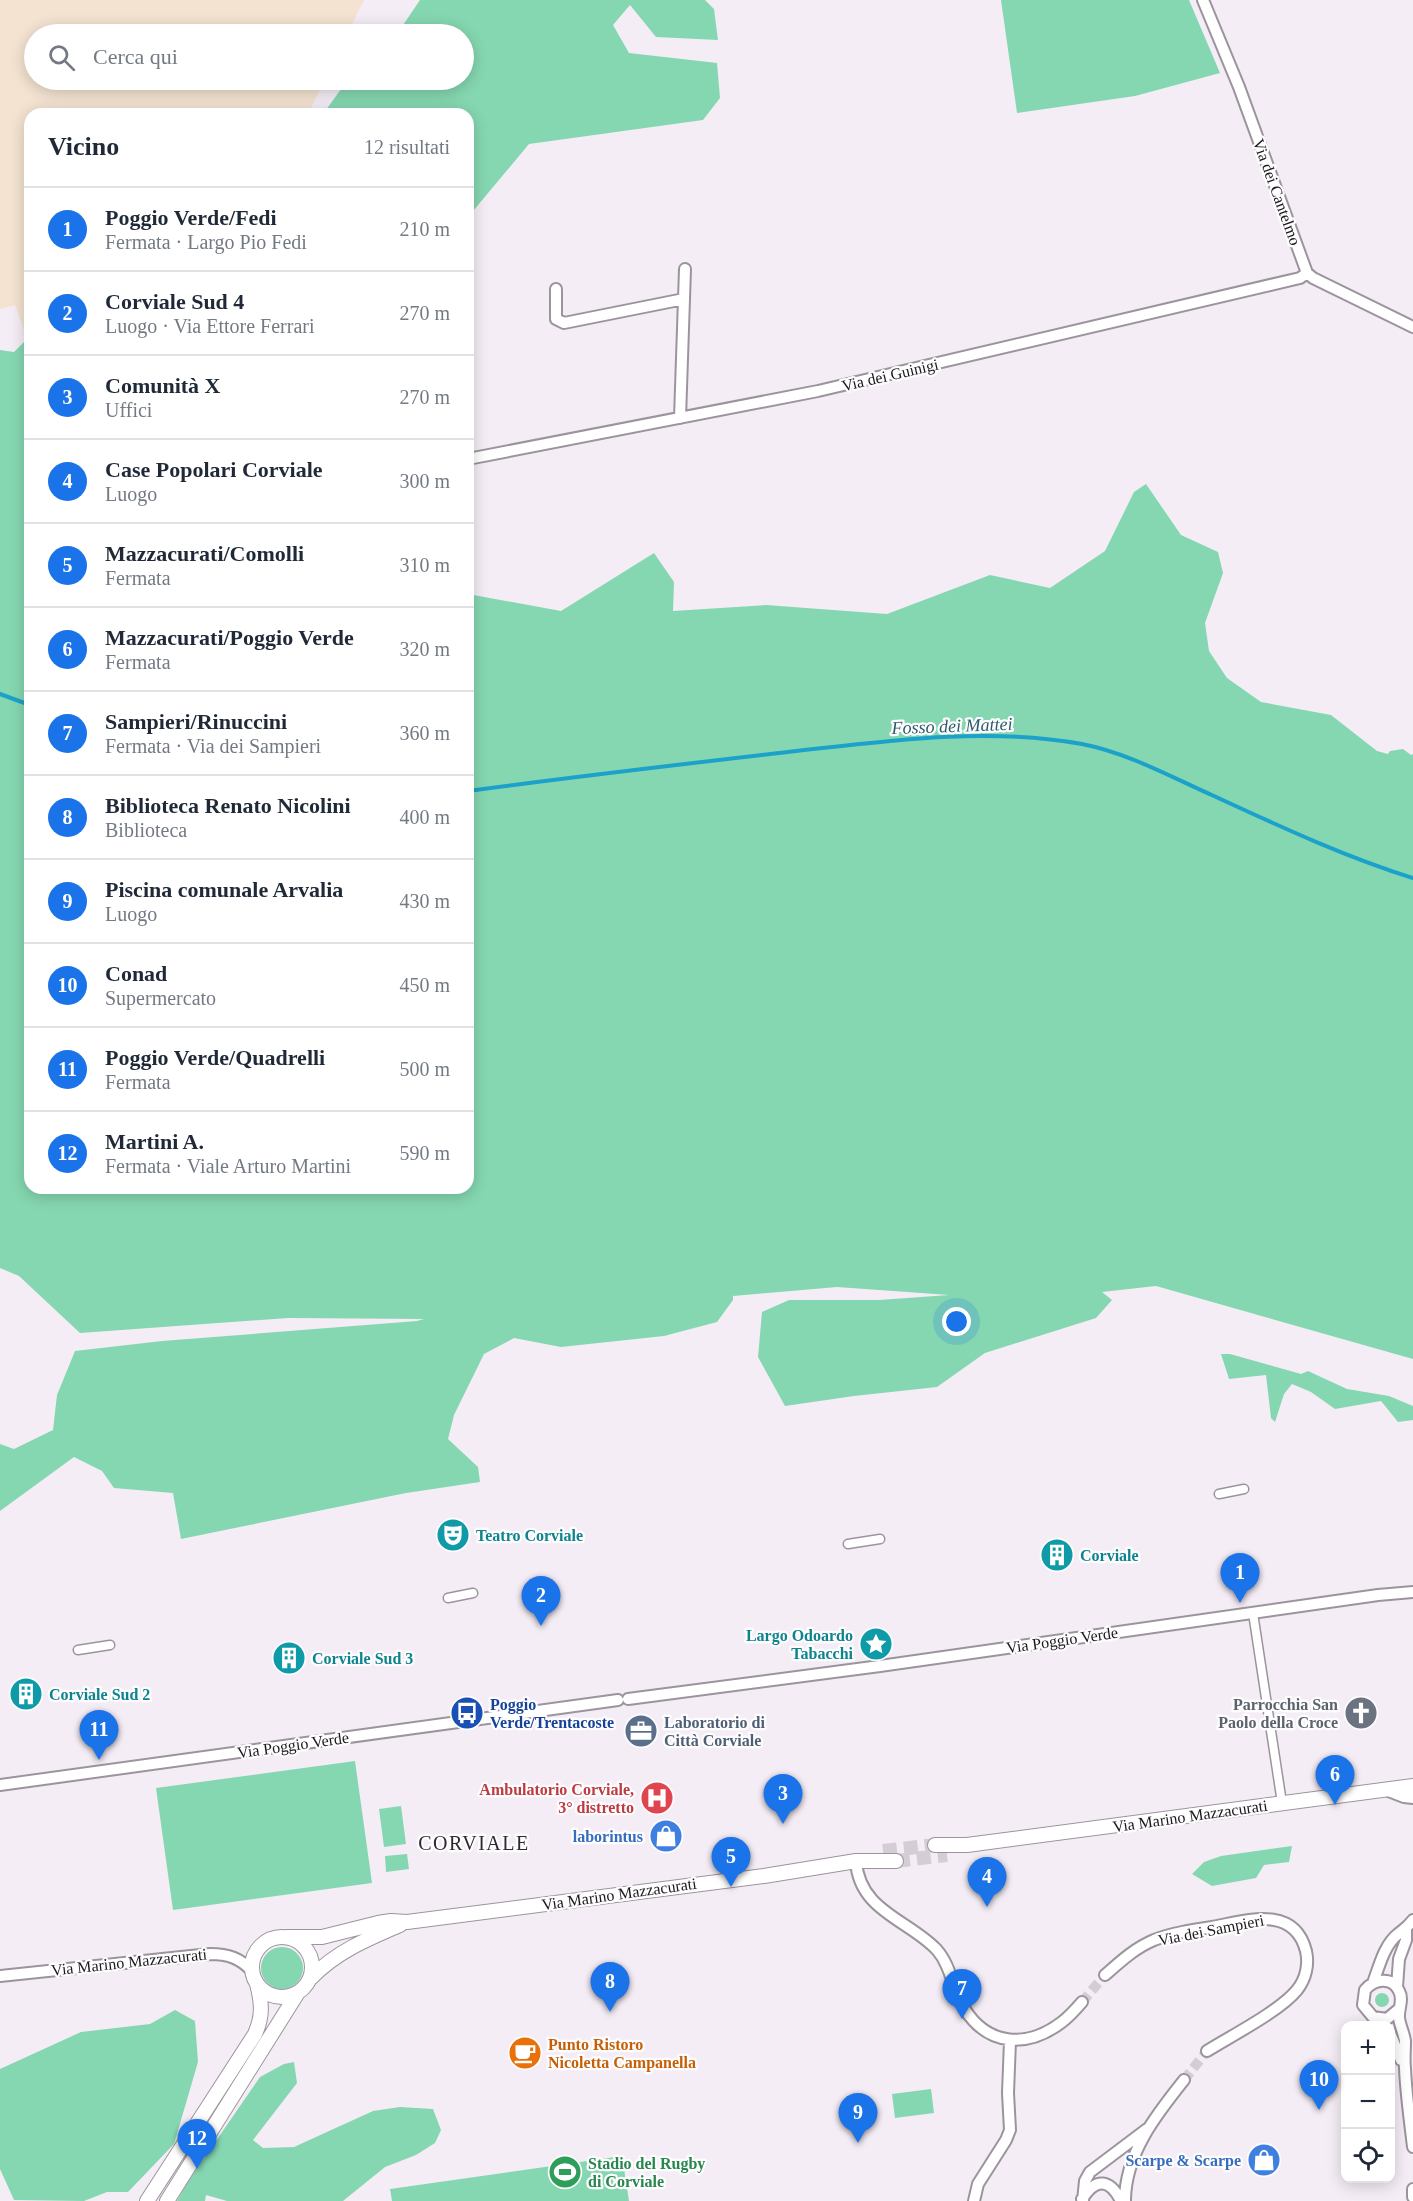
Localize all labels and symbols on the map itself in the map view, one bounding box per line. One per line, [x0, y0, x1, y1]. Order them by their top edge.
street label: Via dei Cantelmo [1250, 137, 1304, 247]
street label: Via dei Guinigi [840, 356, 941, 395]
water label: Fosso dei Mattei [890, 714, 1013, 738]
your location [942, 1307, 971, 1336]
theatre icon: Teatro Corviale [435, 1517, 471, 1553]
place label: Teatro Corviale [476, 1527, 583, 1544]
building icon: Corviale [1039, 1537, 1075, 1573]
place label: Corviale [1080, 1547, 1139, 1564]
pin: 1 [1220, 1554, 1260, 1603]
pin: 2 [522, 1576, 560, 1626]
street label: Via Poggio Verde [1005, 1624, 1119, 1657]
place icon: Largo Odoardo Tabacchi [858, 1626, 894, 1662]
place label: Largo Odoardo Tabacchi [746, 1627, 854, 1662]
building icon: Corviale Sud 3 [271, 1640, 307, 1676]
place label: Corviale Sud 3 [312, 1650, 413, 1667]
building icon: Corviale Sud 2 [8, 1676, 44, 1712]
place label: Corviale Sud 2 [49, 1686, 150, 1703]
bus stop icon: Poggio Verde/Trentacoste [449, 1695, 485, 1731]
church icon: Parrocchia San Paolo della Croce [1343, 1695, 1379, 1731]
place label: Poggio Verde/Trentacoste [490, 1696, 614, 1731]
place label: Parrocchia San Paolo della Croce [1218, 1696, 1338, 1731]
pin: 11 [80, 1710, 118, 1760]
office icon: Laboratorio di Città Corviale [623, 1713, 659, 1749]
place label: Laboratorio di Città Corviale [664, 1714, 765, 1749]
street label: Via Poggio Verde [236, 1729, 350, 1762]
pin: 6 [1316, 1756, 1354, 1805]
pin: 3 [764, 1774, 802, 1824]
hospital icon: Ambulatorio Corviale, 3° distretto [639, 1780, 675, 1816]
place label: Ambulatorio Corviale, 3° distretto [479, 1781, 634, 1816]
street label: Via Marino Mazzacurati [1111, 1797, 1269, 1835]
shop icon: laborintus [648, 1818, 684, 1854]
place label: laborintus [573, 1828, 643, 1845]
district label: CORVIALE [418, 1832, 530, 1854]
pin: 5 [712, 1838, 750, 1887]
pin: 4 [968, 1858, 1006, 1907]
street label: Via Marino Mazzacurati [540, 1875, 698, 1913]
street label: Via dei Sampieri [1157, 1911, 1266, 1950]
street label: Via Marino Mazzacurati [50, 1945, 208, 1979]
pin: 8 [590, 1962, 630, 2012]
pin: 7 [942, 1970, 982, 2019]
cafe icon: Punto Ristoro Nicoletta Campanella [507, 2035, 543, 2071]
place label: Punto Ristoro Nicoletta Campanella [548, 2036, 696, 2072]
pin: 10 [1300, 2060, 1338, 2110]
pin: 9 [838, 2094, 878, 2143]
pin: 12 [178, 2120, 216, 2169]
shop icon: Scarpe & Scarpe [1246, 2142, 1282, 2178]
place label: Scarpe & Scarpe [1125, 2152, 1241, 2170]
sports icon: Stadio del Rugby di Corviale [547, 2154, 583, 2190]
place label: Stadio del Rugby di Corviale [588, 2155, 705, 2190]

